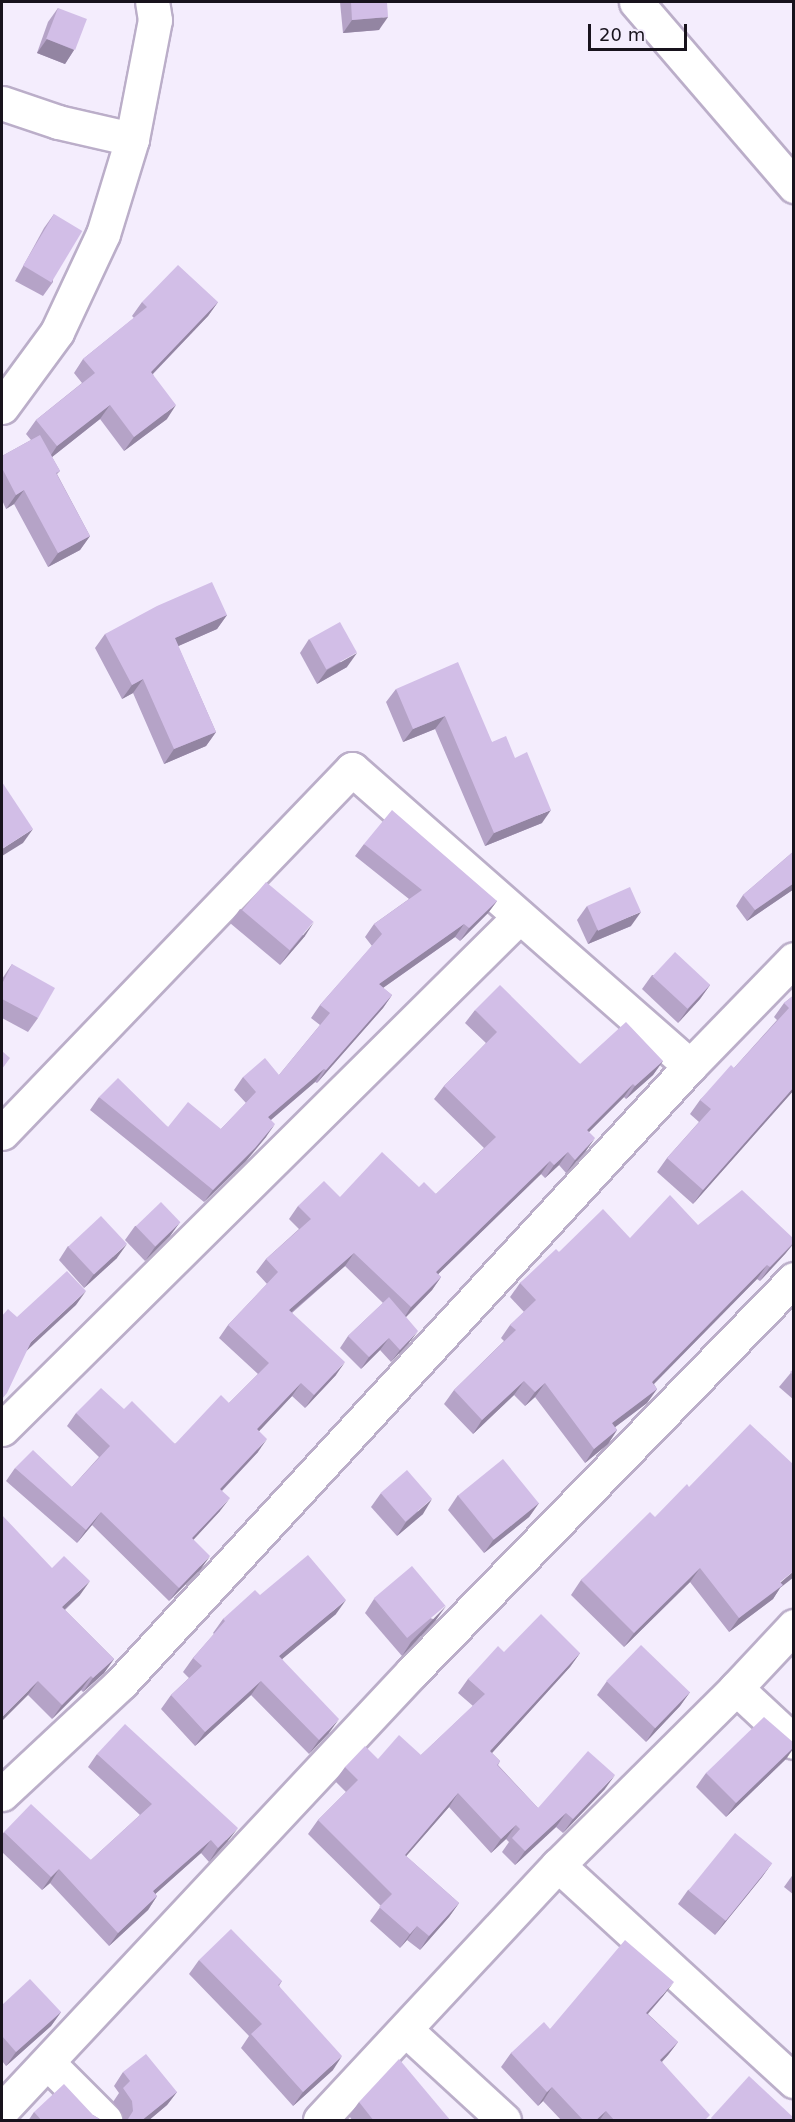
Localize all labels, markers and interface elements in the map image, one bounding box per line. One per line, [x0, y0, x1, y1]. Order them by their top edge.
scale bar [591, 12, 690, 50]
text: 20 m [599, 24, 645, 45]

